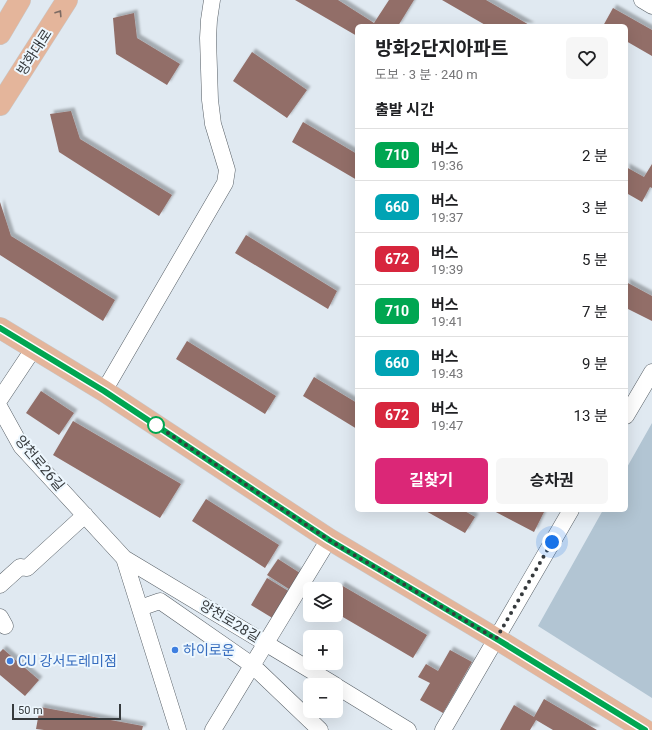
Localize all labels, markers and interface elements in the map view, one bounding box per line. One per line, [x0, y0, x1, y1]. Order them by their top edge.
one-way arrow [54, 10, 62, 17]
street label: 방화대로 [13, 26, 55, 78]
text: 방화2단지아파트 [375, 37, 508, 60]
button: heart [566, 37, 608, 79]
text: 도보 · 3 분 · 240 m [375, 67, 478, 82]
text: 출발 시간 [375, 101, 434, 119]
text: 버스 [431, 140, 459, 158]
text: 710 [385, 147, 409, 163]
text: 2 분 [582, 147, 608, 165]
text: 19:36 [431, 158, 463, 173]
text: 버스 [431, 192, 459, 210]
text: 660 [385, 199, 409, 215]
text: 3 분 [582, 199, 608, 217]
text: 19:37 [431, 210, 463, 225]
text: 버스 [431, 244, 459, 262]
text: 672 [385, 251, 409, 267]
text: 5 분 [582, 251, 608, 269]
text: 19:39 [431, 262, 463, 277]
text: 버스 [431, 296, 459, 314]
text: 710 [385, 303, 409, 319]
text: 7 분 [582, 303, 608, 321]
text: 19:41 [431, 314, 463, 329]
text: 버스 [431, 348, 459, 366]
text: 660 [385, 355, 409, 371]
text: 9 분 [582, 355, 608, 373]
text: 19:43 [431, 366, 463, 381]
text: 버스 [431, 400, 459, 418]
text: 672 [385, 407, 409, 423]
text: 13 분 [574, 407, 608, 425]
unlabelled marker [147, 416, 165, 434]
text: 19:47 [431, 418, 463, 433]
street label: 양천로26길 [12, 432, 68, 494]
button: 길찾기 [375, 458, 488, 504]
button: 승차권 [496, 458, 608, 504]
your location [542, 532, 562, 552]
map controls [303, 582, 343, 718]
button: layers [303, 582, 343, 622]
street label: 양천로28길 [197, 597, 263, 645]
button: + [303, 630, 343, 670]
place label: 하이로운 [183, 642, 235, 658]
marker: 하이로운 [170, 645, 180, 655]
place label: CU 강서도레미점 [18, 653, 117, 669]
marker: CU 강서도레미점 [5, 656, 15, 666]
button: − [303, 678, 343, 718]
scale bar [12, 702, 121, 721]
text: 50 m [18, 704, 43, 717]

